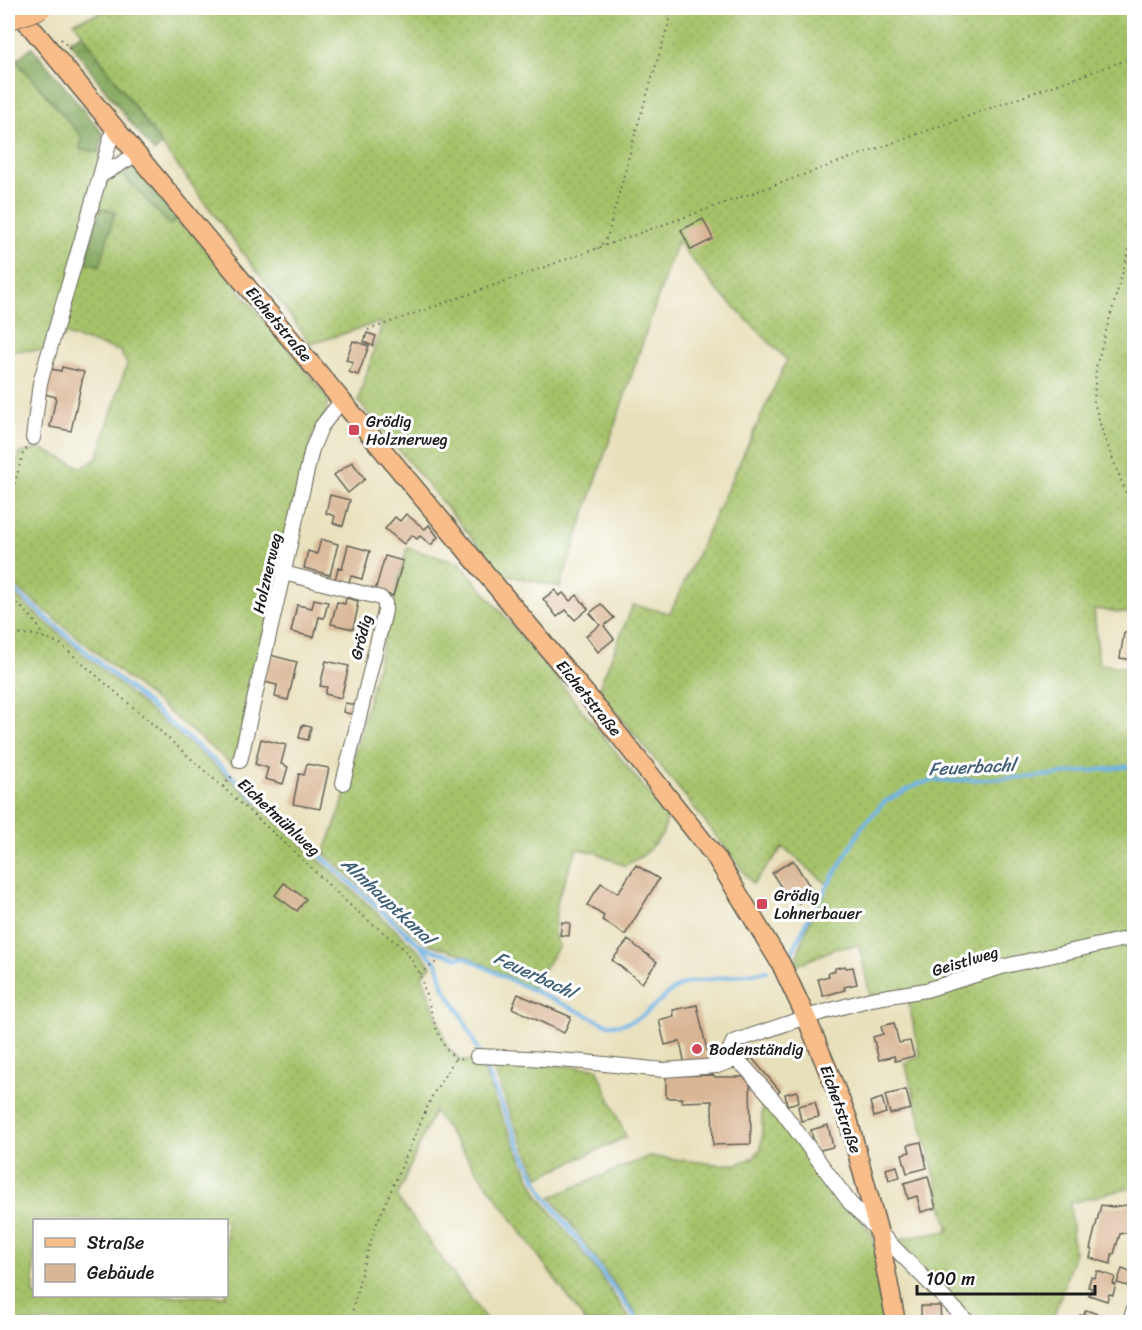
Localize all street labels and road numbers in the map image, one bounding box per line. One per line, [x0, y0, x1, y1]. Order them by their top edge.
street label: Eichetstraße [238, 279, 320, 369]
street label: Holznerweg [244, 530, 290, 616]
street label: Grödig [341, 611, 381, 663]
street label: Eichetstraße [549, 653, 629, 743]
street label: Eichetmühlweg [231, 770, 327, 864]
street label: Geistlweg [928, 937, 1002, 985]
street label: Eichetstraße [812, 1061, 870, 1157]

